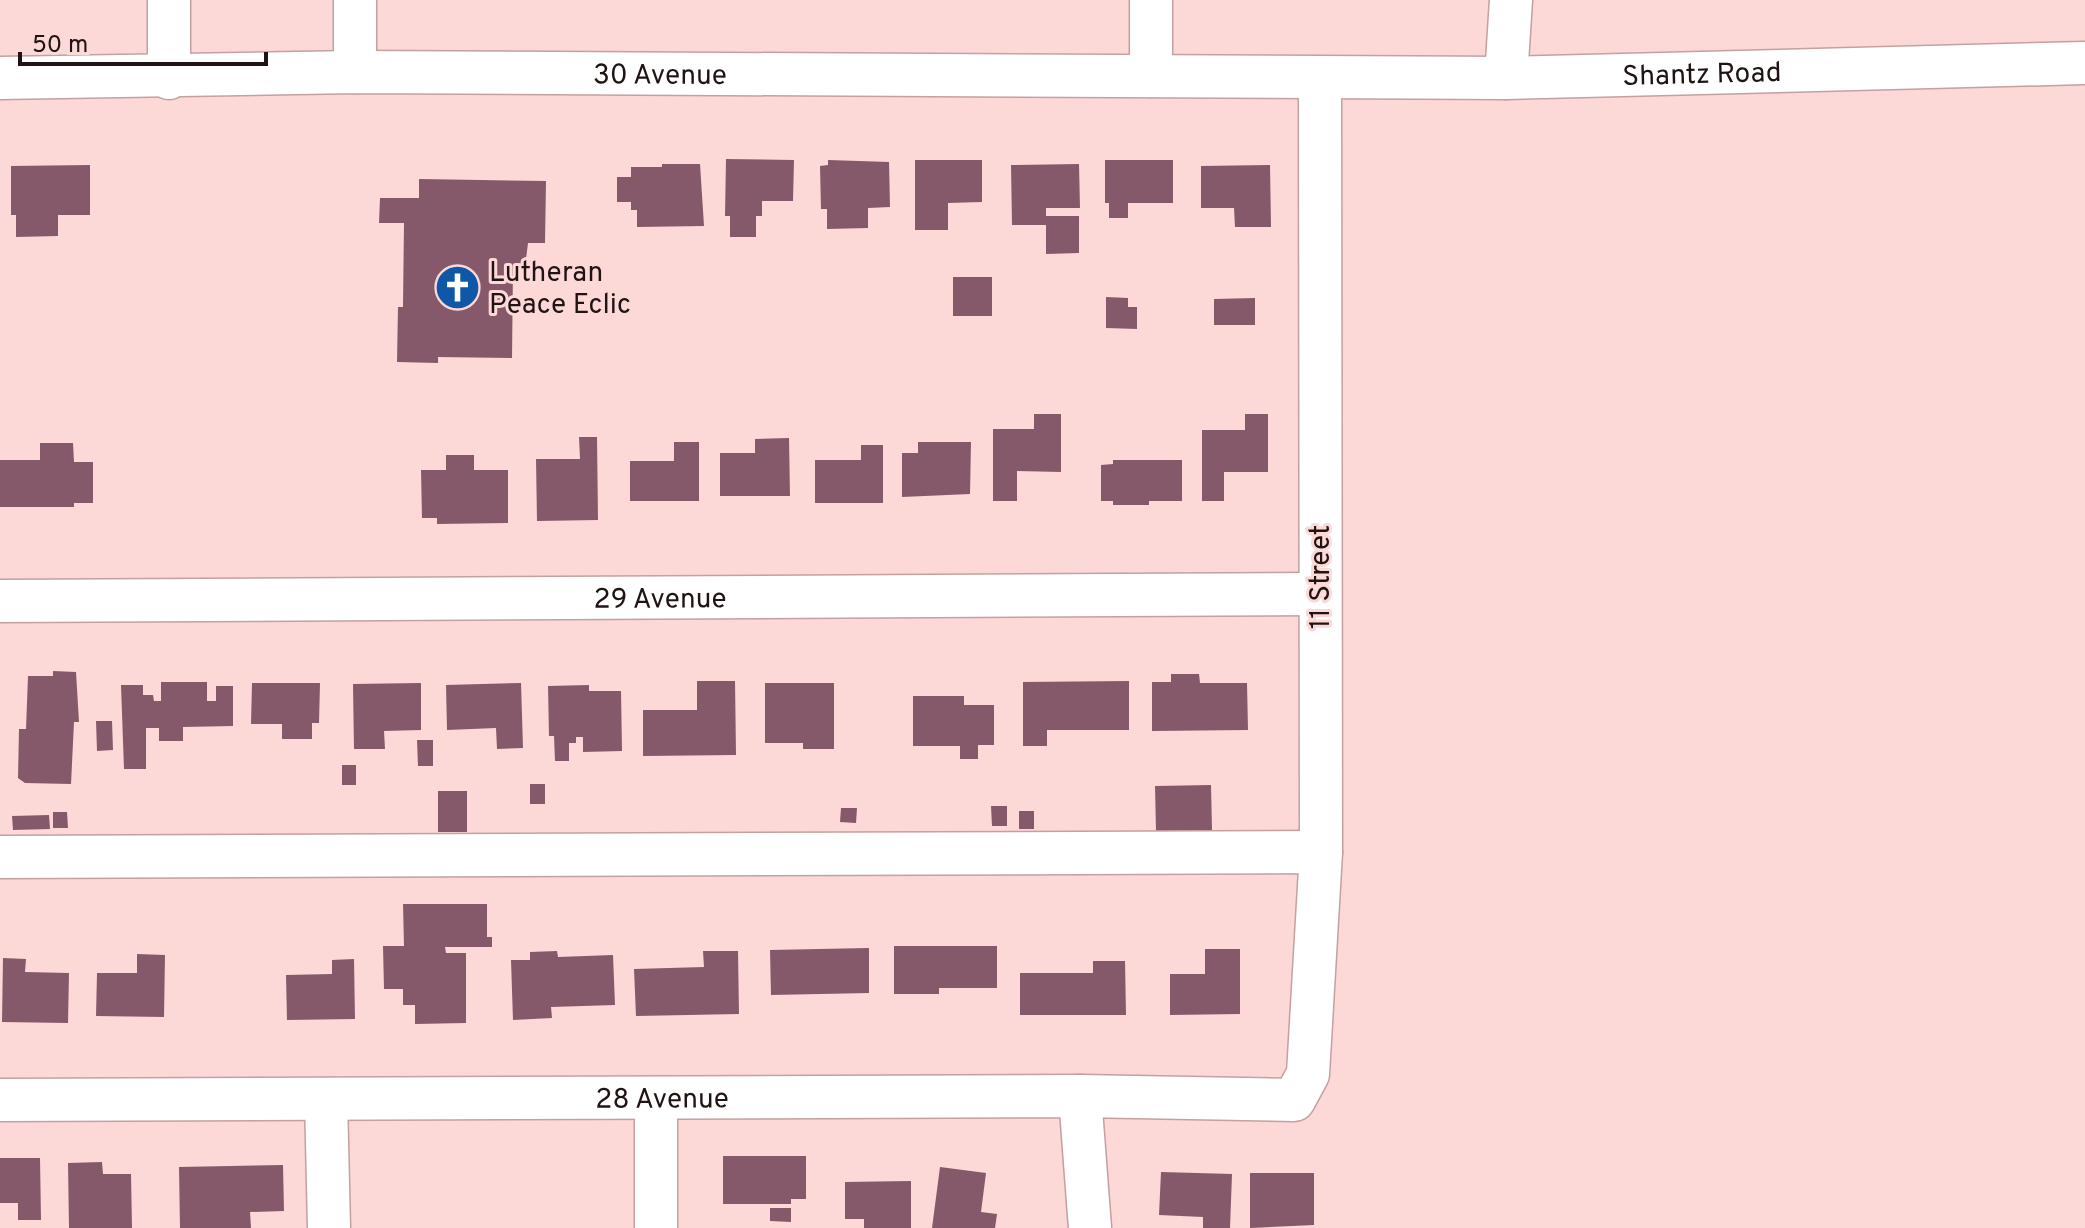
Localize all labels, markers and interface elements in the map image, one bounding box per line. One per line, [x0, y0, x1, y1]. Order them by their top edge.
scale bar [20, 16, 266, 66]
text: 50 m [32, 31, 88, 61]
street label: Shantz Road [1622, 56, 1782, 96]
street label: 30 Avenue [593, 58, 727, 95]
place label: Lutheran Peace Eclic [489, 256, 631, 324]
church icon: Lutheran Peace Eclic [434, 263, 482, 311]
street label: 11 Street [1304, 525, 1340, 629]
street label: 29 Avenue [593, 582, 727, 619]
street label: 28 Avenue [595, 1082, 729, 1119]

